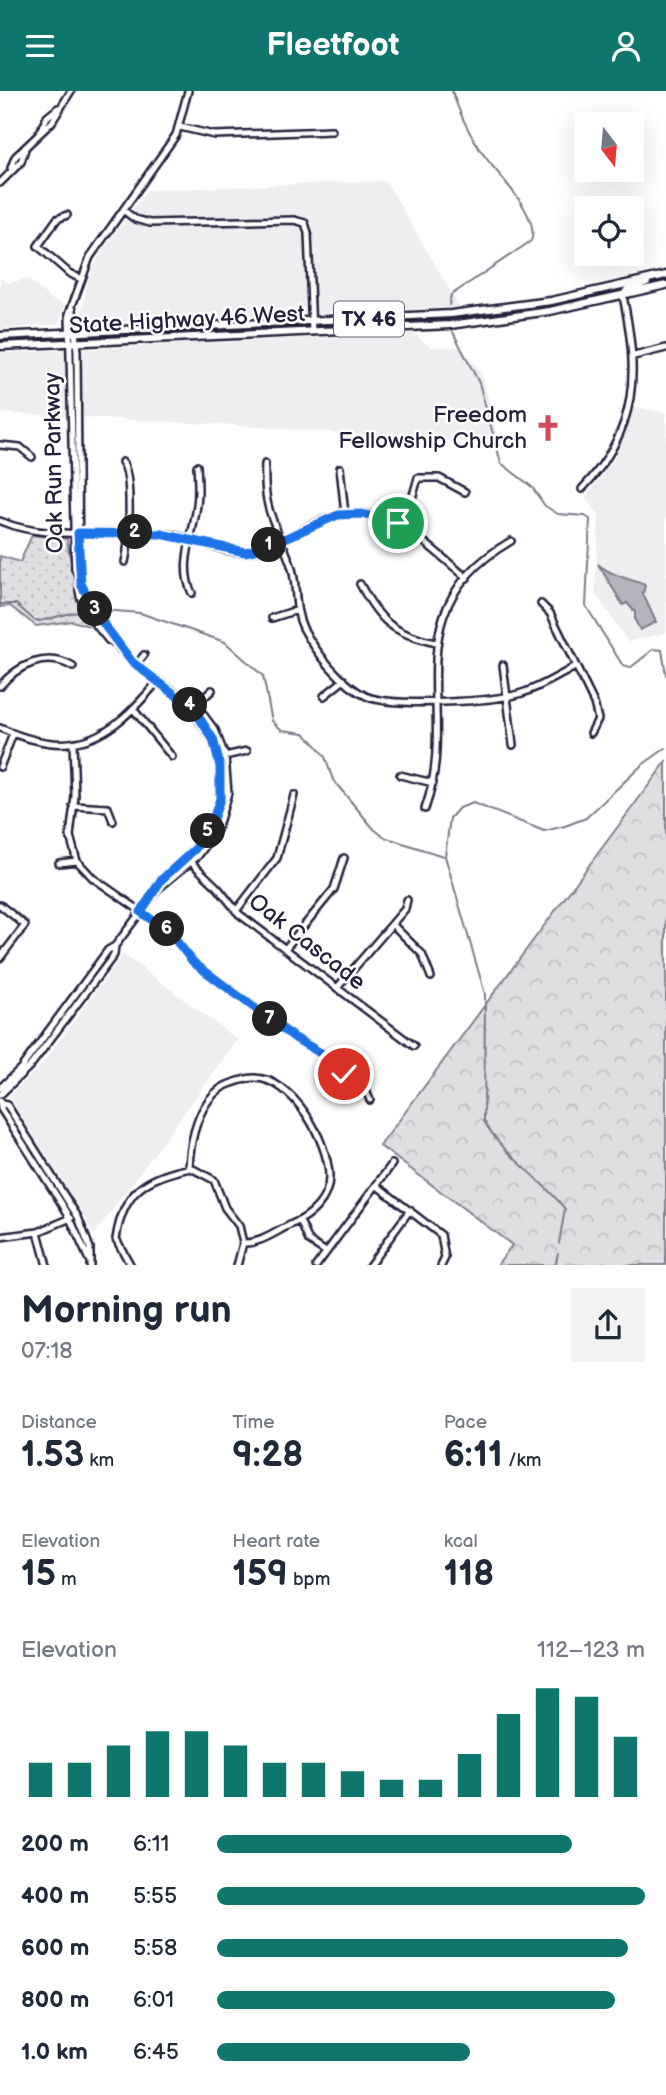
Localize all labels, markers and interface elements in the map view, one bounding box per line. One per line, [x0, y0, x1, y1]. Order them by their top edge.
text: Fleetfoot [266, 26, 400, 65]
icon: menu [21, 27, 59, 65]
icon: person [607, 27, 645, 65]
north arrow [574, 112, 644, 182]
map controls [574, 112, 644, 266]
button: locate [574, 196, 644, 266]
street label: State Highway 46 West [68, 300, 306, 340]
road number: TX 46 [334, 301, 404, 337]
street label: Oak Run Parkway [38, 372, 70, 554]
place label: Freedom Fellowship Church [338, 401, 527, 455]
church icon: Freedom Fellowship Church [533, 413, 563, 443]
pin [368, 493, 428, 553]
icon: arrive [379, 504, 417, 542]
pin: 2 [118, 515, 152, 549]
text: 2 [129, 520, 140, 543]
pin: 1 [252, 527, 286, 563]
text: 1 [265, 533, 273, 556]
pin: 3 [78, 591, 112, 627]
text: 3 [89, 597, 100, 620]
pin: 4 [172, 687, 208, 723]
text: 4 [184, 693, 195, 716]
pin: 5 [190, 813, 226, 849]
text: 5 [202, 819, 213, 842]
street label: Oak Cascade [243, 888, 371, 996]
pin: 6 [150, 911, 184, 947]
text: 6 [161, 917, 172, 940]
pin: 7 [252, 1002, 288, 1037]
text: 7 [264, 1007, 275, 1030]
pin [314, 1044, 374, 1104]
icon: check [325, 1055, 363, 1093]
text: Morning run [21, 1288, 232, 1333]
button: share [571, 1288, 645, 1362]
text: 07:18 [21, 1337, 73, 1365]
text: Distance [21, 1411, 97, 1434]
text: Time [232, 1411, 274, 1434]
text: Pace [444, 1411, 487, 1434]
text: 1.53 [21, 1434, 84, 1477]
text: 9:28 [232, 1434, 303, 1477]
text: 6:11 [444, 1434, 503, 1477]
text: km [84, 1449, 114, 1472]
text: /km [503, 1449, 542, 1472]
text: Elevation [21, 1530, 100, 1553]
text: Heart rate [232, 1530, 320, 1553]
text: kcal [444, 1530, 478, 1553]
text: 15 [21, 1553, 56, 1596]
text: 159 [232, 1553, 288, 1596]
text: 118 [444, 1553, 494, 1596]
text: m [56, 1568, 77, 1591]
text: bpm [288, 1568, 330, 1591]
text: Elevation [21, 1636, 117, 1664]
text: 112–123 m [537, 1636, 645, 1664]
text: 200 m [21, 1830, 89, 1858]
text: 6:11 [133, 1830, 170, 1858]
text: 400 m [21, 1882, 89, 1910]
text: 5:55 [133, 1882, 177, 1910]
text: 600 m [21, 1934, 89, 1962]
text: 5:58 [133, 1934, 177, 1962]
text: 800 m [21, 1986, 89, 2014]
text: 6:01 [133, 1986, 174, 2014]
text: 1.0 km [21, 2038, 88, 2066]
text: 6:45 [133, 2038, 179, 2066]

